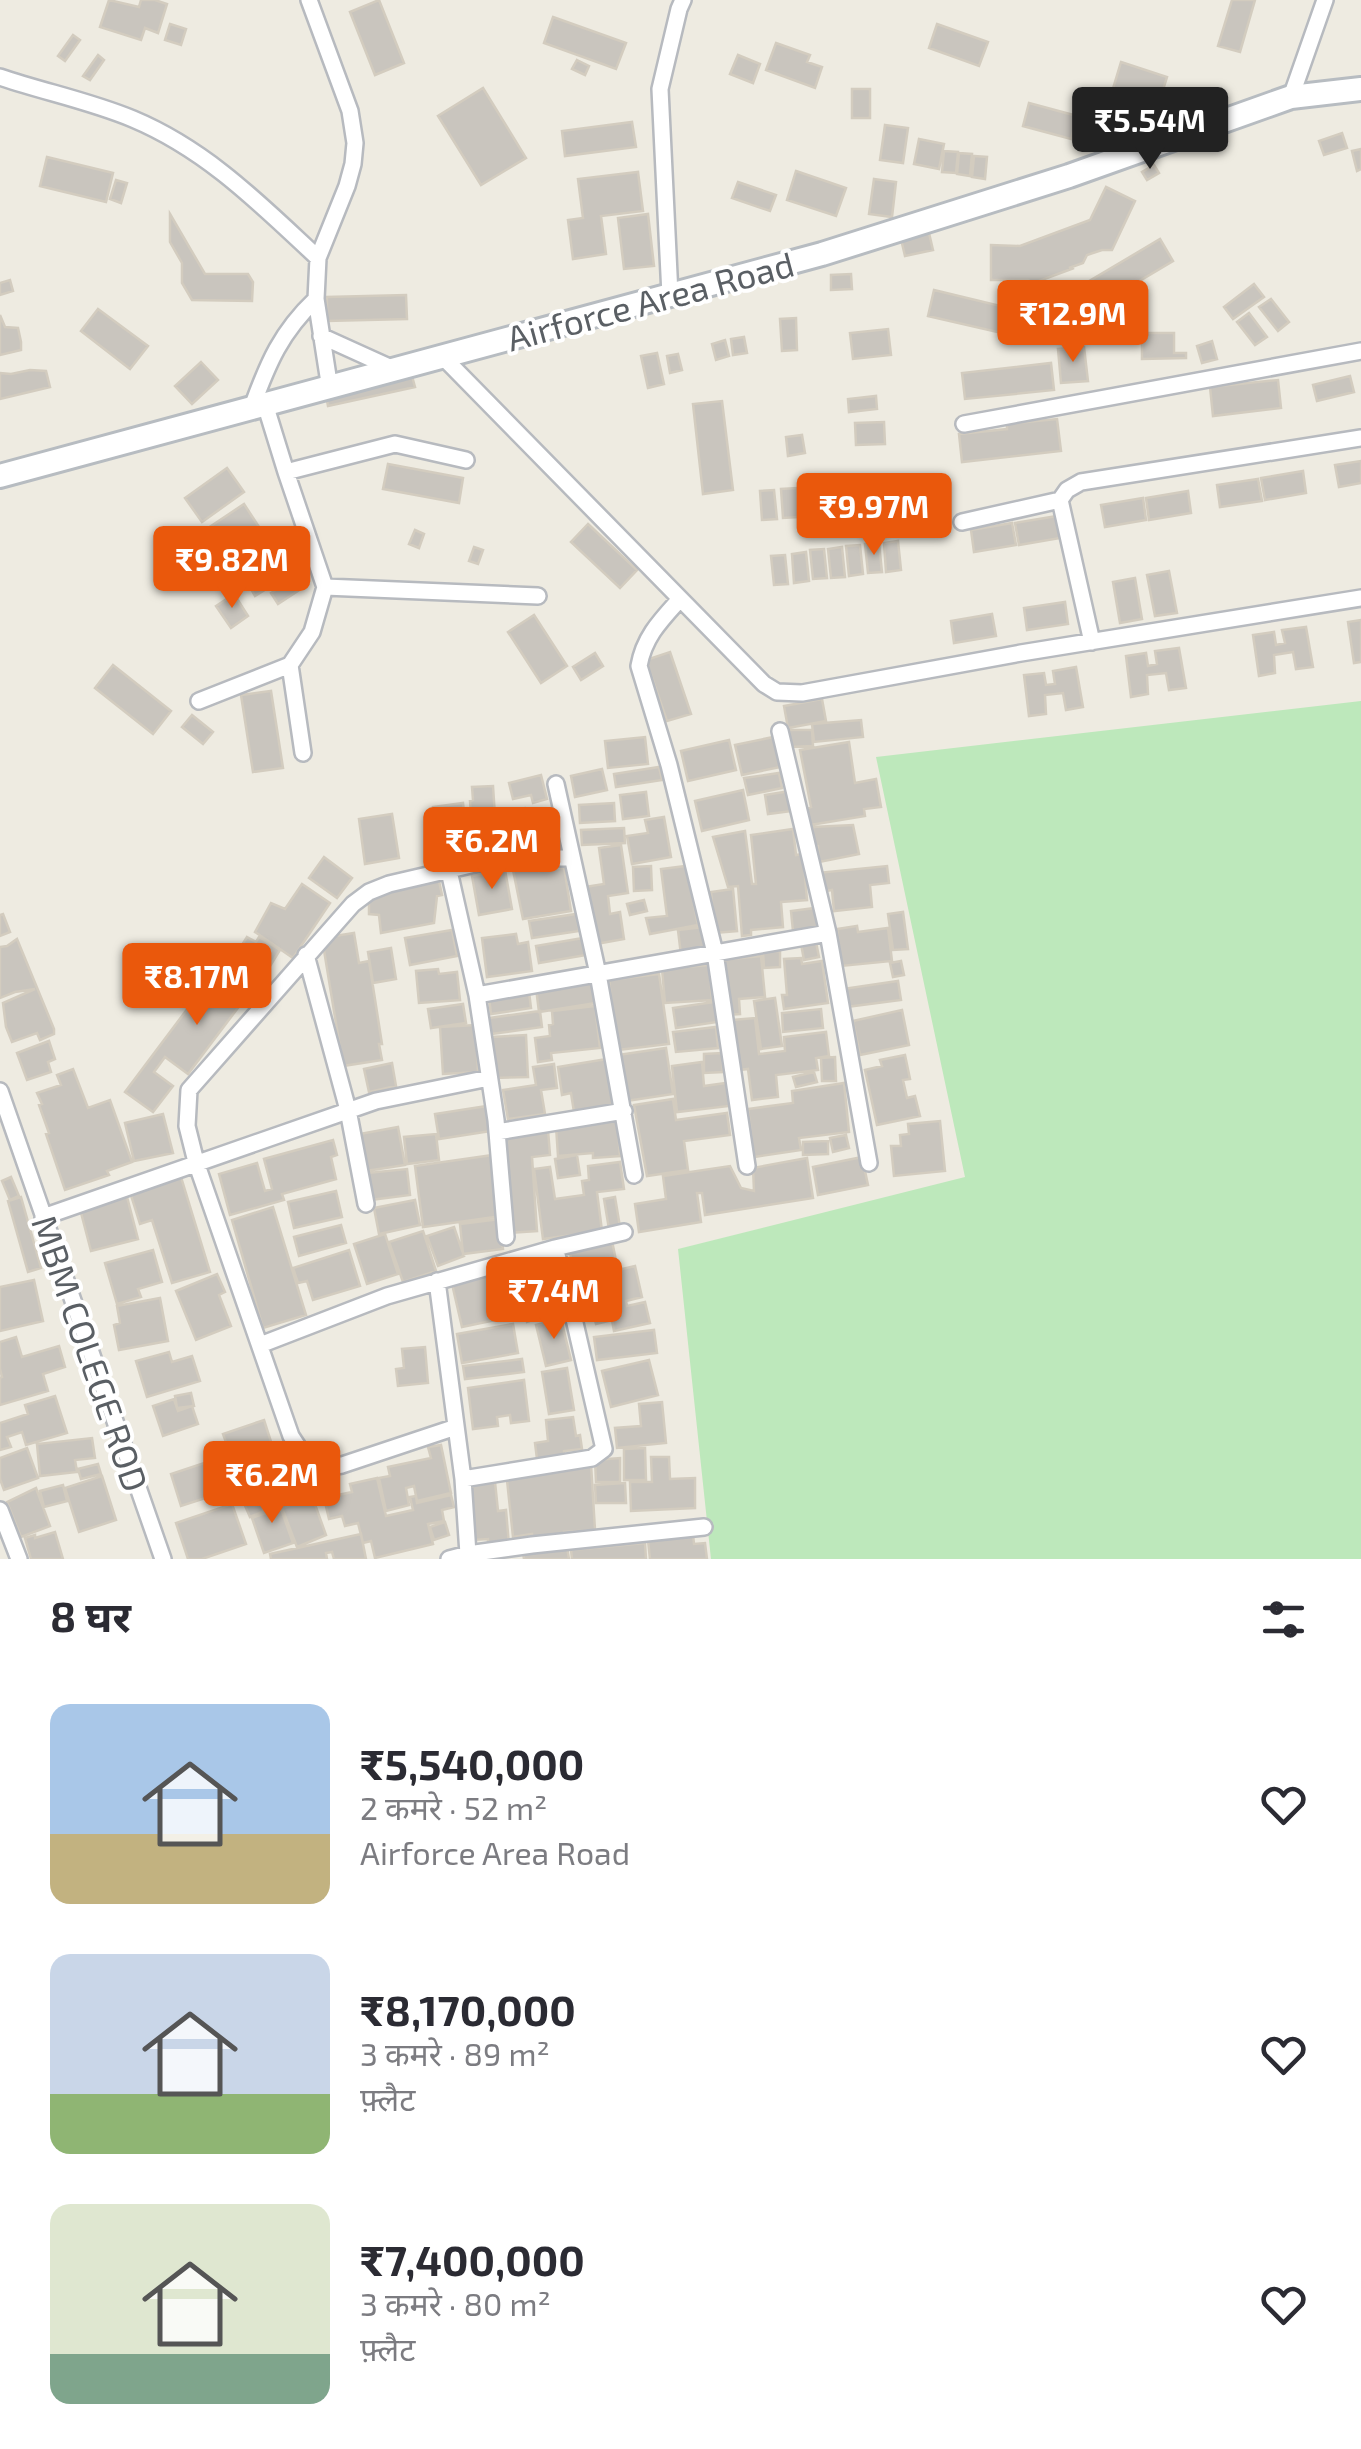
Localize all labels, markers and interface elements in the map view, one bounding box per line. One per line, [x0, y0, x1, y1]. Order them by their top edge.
pin: ₹5.54M [1069, 87, 1231, 172]
text: ₹5.54M [1094, 100, 1206, 138]
street label: Airforce Area Road [502, 241, 798, 359]
pin: ₹12.9M [992, 280, 1154, 365]
text: ₹12.9M [1019, 293, 1127, 331]
pin: ₹9.97M [793, 473, 955, 558]
text: ₹9.97M [819, 486, 929, 524]
pin: ₹9.82M [151, 526, 313, 611]
text: ₹9.82M [175, 539, 289, 577]
pin: ₹6.2M [422, 807, 562, 892]
text: ₹6.2M [445, 820, 539, 858]
pin: ₹8.17M [116, 943, 278, 1028]
text: ₹8.17M [144, 956, 250, 994]
street label: MBM COLEGE ROD [24, 1210, 158, 1496]
pin: ₹7.4M [484, 1257, 624, 1342]
text: ₹7.4M [508, 1270, 600, 1308]
pin: ₹6.2M [202, 1441, 342, 1526]
text: ₹6.2M [225, 1454, 319, 1492]
text: 8 घर [50, 1590, 131, 1640]
icon: filters [1256, 1592, 1311, 1647]
text: ₹5,540,000 [360, 1738, 584, 1788]
icon: home [130, 1744, 250, 1864]
icon: heart [1256, 1777, 1311, 1832]
text: 2 कमरे · 52 m² [360, 1788, 547, 1826]
text: Airforce Area Road [360, 1833, 630, 1871]
text: ₹8,170,000 [360, 1984, 576, 2034]
icon: home [130, 1994, 250, 2114]
icon: heart [1256, 2027, 1311, 2082]
text: 3 कमरे · 89 m² [360, 2034, 550, 2072]
text: फ़्लैट [360, 2079, 415, 2117]
text: ₹7,400,000 [360, 2234, 585, 2284]
icon: home [130, 2244, 250, 2364]
icon: heart [1256, 2277, 1311, 2332]
text: 3 कमरे · 80 m² [360, 2284, 551, 2322]
text: फ़्लैट [360, 2329, 415, 2367]

